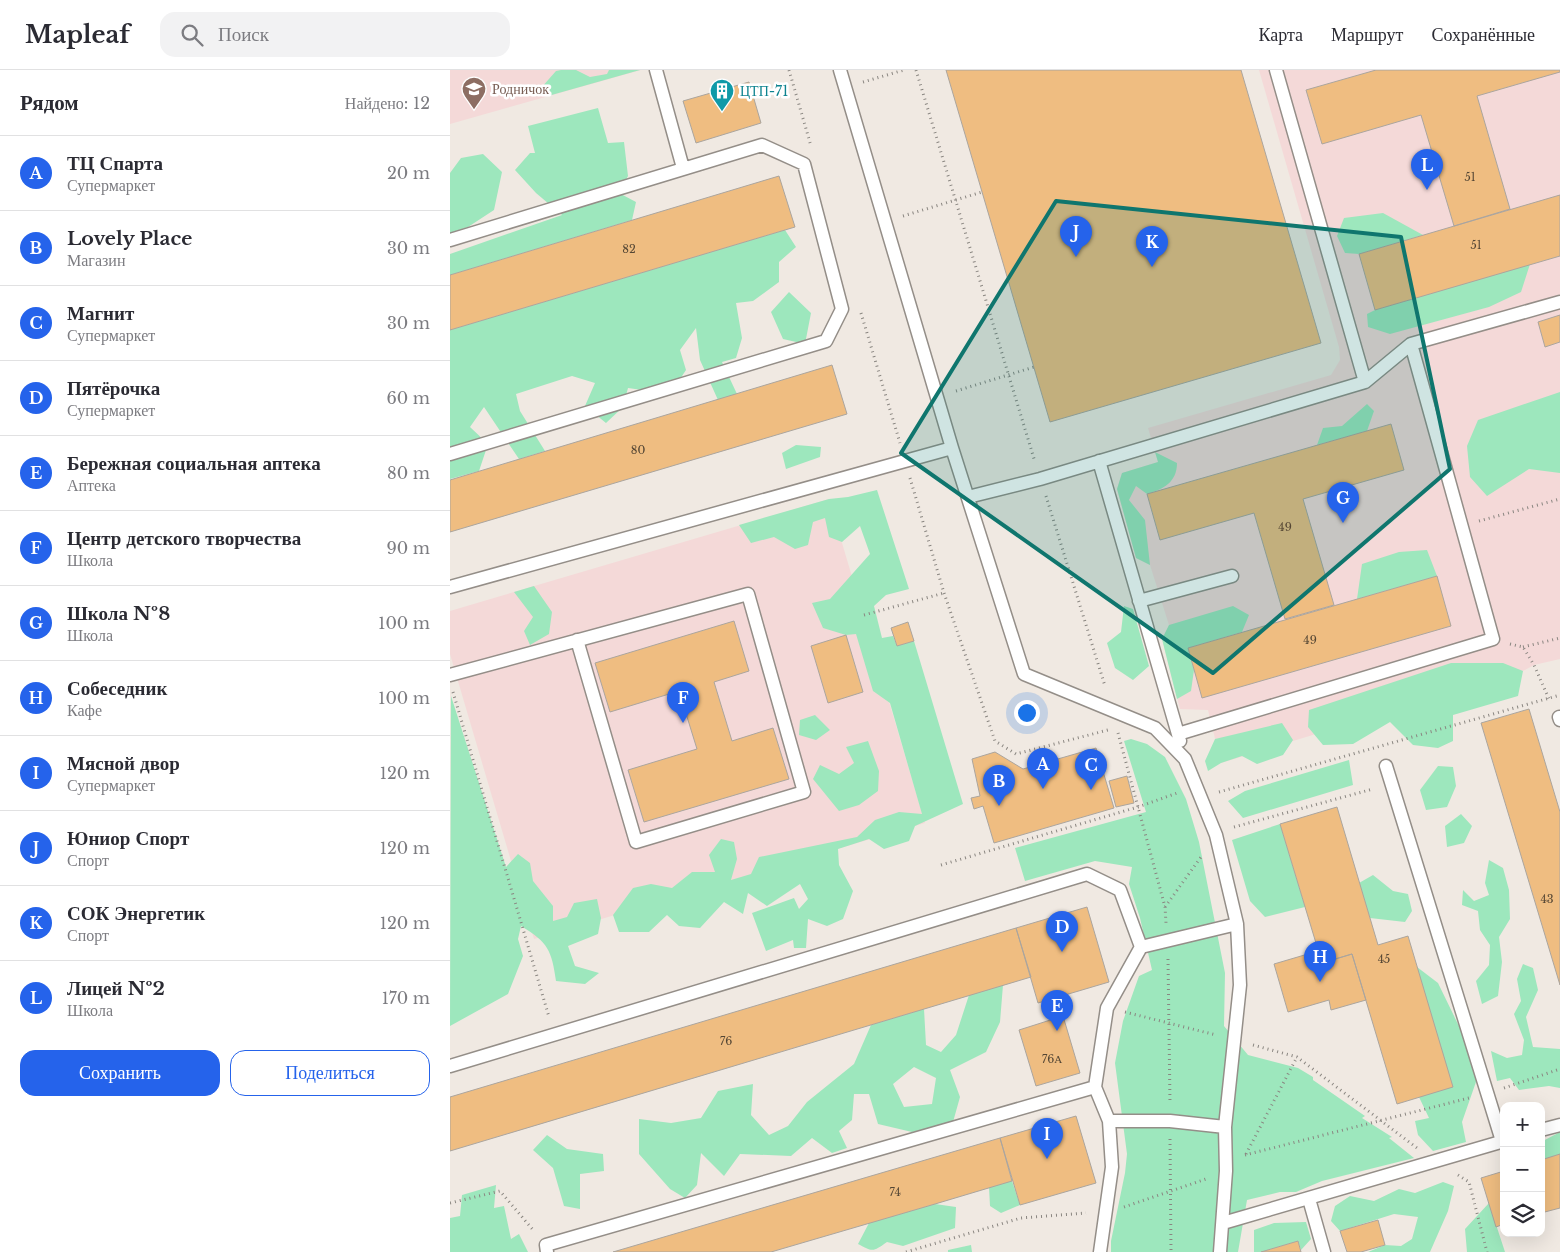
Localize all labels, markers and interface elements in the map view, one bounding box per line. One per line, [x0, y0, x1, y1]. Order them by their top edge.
search box [160, 12, 510, 57]
text: Mapleaf [25, 20, 130, 49]
icon: search [178, 21, 206, 49]
text: Поиск [218, 23, 269, 46]
text: Карта [1258, 24, 1303, 46]
text: Маршрут [1331, 24, 1403, 46]
text: Сохранённые [1431, 24, 1535, 46]
school or university icon: Родничок [461, 76, 487, 110]
building icon: ЦТП-71 [709, 78, 735, 112]
place label: Родничок [492, 80, 549, 98]
place label: ЦТП-71 [740, 82, 788, 100]
text: Рядом [20, 90, 79, 116]
text: Найдено: 12 [345, 93, 430, 113]
pin: L [1411, 149, 1443, 190]
text: ТЦ Спарта [67, 152, 163, 175]
text: A [30, 163, 42, 183]
text: 20 m [387, 163, 430, 183]
house number: 51 [1464, 170, 1476, 184]
text: Супермаркет [67, 175, 155, 195]
pin: J [1060, 216, 1092, 257]
pin: K [1136, 226, 1168, 267]
text: Lovely Place [67, 227, 192, 250]
text: B [30, 238, 42, 258]
text: 30 m [387, 238, 430, 258]
house number: 51 [1470, 238, 1482, 252]
house number: 82 [622, 242, 636, 256]
text: Магазин [67, 250, 125, 270]
text: Магнит [67, 302, 134, 325]
text: C [29, 313, 43, 333]
text: 30 m [387, 313, 430, 333]
text: Супермаркет [67, 325, 155, 345]
text: Пятёрочка [67, 377, 160, 400]
text: D [29, 388, 43, 408]
text: 60 m [387, 388, 430, 408]
text: Супермаркет [67, 400, 155, 420]
house number: 80 [631, 443, 645, 457]
text: Бережная социальная аптека [67, 452, 321, 475]
text: E [30, 463, 42, 483]
text: 80 m [387, 463, 430, 483]
text: Аптека [67, 475, 116, 495]
pin: G [1327, 482, 1359, 523]
house number: 49 [1278, 520, 1292, 534]
text: Центр детского творчества [67, 527, 301, 550]
text: F [30, 538, 42, 558]
text: 90 m [387, 538, 430, 558]
text: Школа [67, 550, 113, 570]
text: Школа №8 [67, 602, 170, 625]
text: G [29, 613, 43, 633]
text: 100 m [378, 613, 430, 633]
text: Школа [67, 625, 113, 645]
house number: 49 [1303, 633, 1317, 647]
text: Собеседник [67, 677, 167, 700]
pin: F [667, 682, 699, 723]
text: H [28, 688, 44, 708]
text: 100 m [378, 688, 430, 708]
text: Кафе [67, 700, 102, 720]
your location [1014, 700, 1040, 726]
pin: A [1027, 748, 1059, 789]
pin: C [1075, 749, 1107, 790]
text: Мясной двор [67, 752, 180, 775]
text: I [33, 763, 39, 783]
text: 120 m [380, 763, 430, 783]
pin: B [983, 765, 1015, 806]
text: Супермаркет [67, 775, 155, 795]
text: Юниор Спорт [67, 827, 189, 850]
text: J [33, 838, 39, 858]
text: 120 m [380, 838, 430, 858]
text: Спорт [67, 850, 109, 870]
house number: 43 [1540, 892, 1554, 906]
text: СОК Энергетик [67, 902, 205, 925]
pin: D [1046, 911, 1078, 952]
text: K [29, 913, 43, 933]
text: 120 m [380, 913, 430, 933]
text: Спорт [67, 925, 109, 945]
pin: H [1304, 941, 1336, 982]
house number: 45 [1378, 952, 1390, 966]
text: Лицей №2 [67, 977, 165, 1000]
text: L [30, 988, 42, 1008]
text: 170 m [382, 988, 430, 1008]
pin: E [1041, 990, 1073, 1031]
text: Школа [67, 1000, 113, 1020]
house number: 76 [720, 1034, 732, 1048]
button: Сохранить [20, 1050, 220, 1096]
button: Поделиться [230, 1050, 430, 1096]
house number: 76А [1042, 1052, 1062, 1066]
map controls [1500, 1102, 1545, 1237]
button: + [1500, 1102, 1545, 1147]
pin: I [1031, 1118, 1063, 1159]
button: − [1500, 1147, 1545, 1192]
house number: 74 [889, 1185, 901, 1199]
button: layers [1500, 1192, 1545, 1237]

